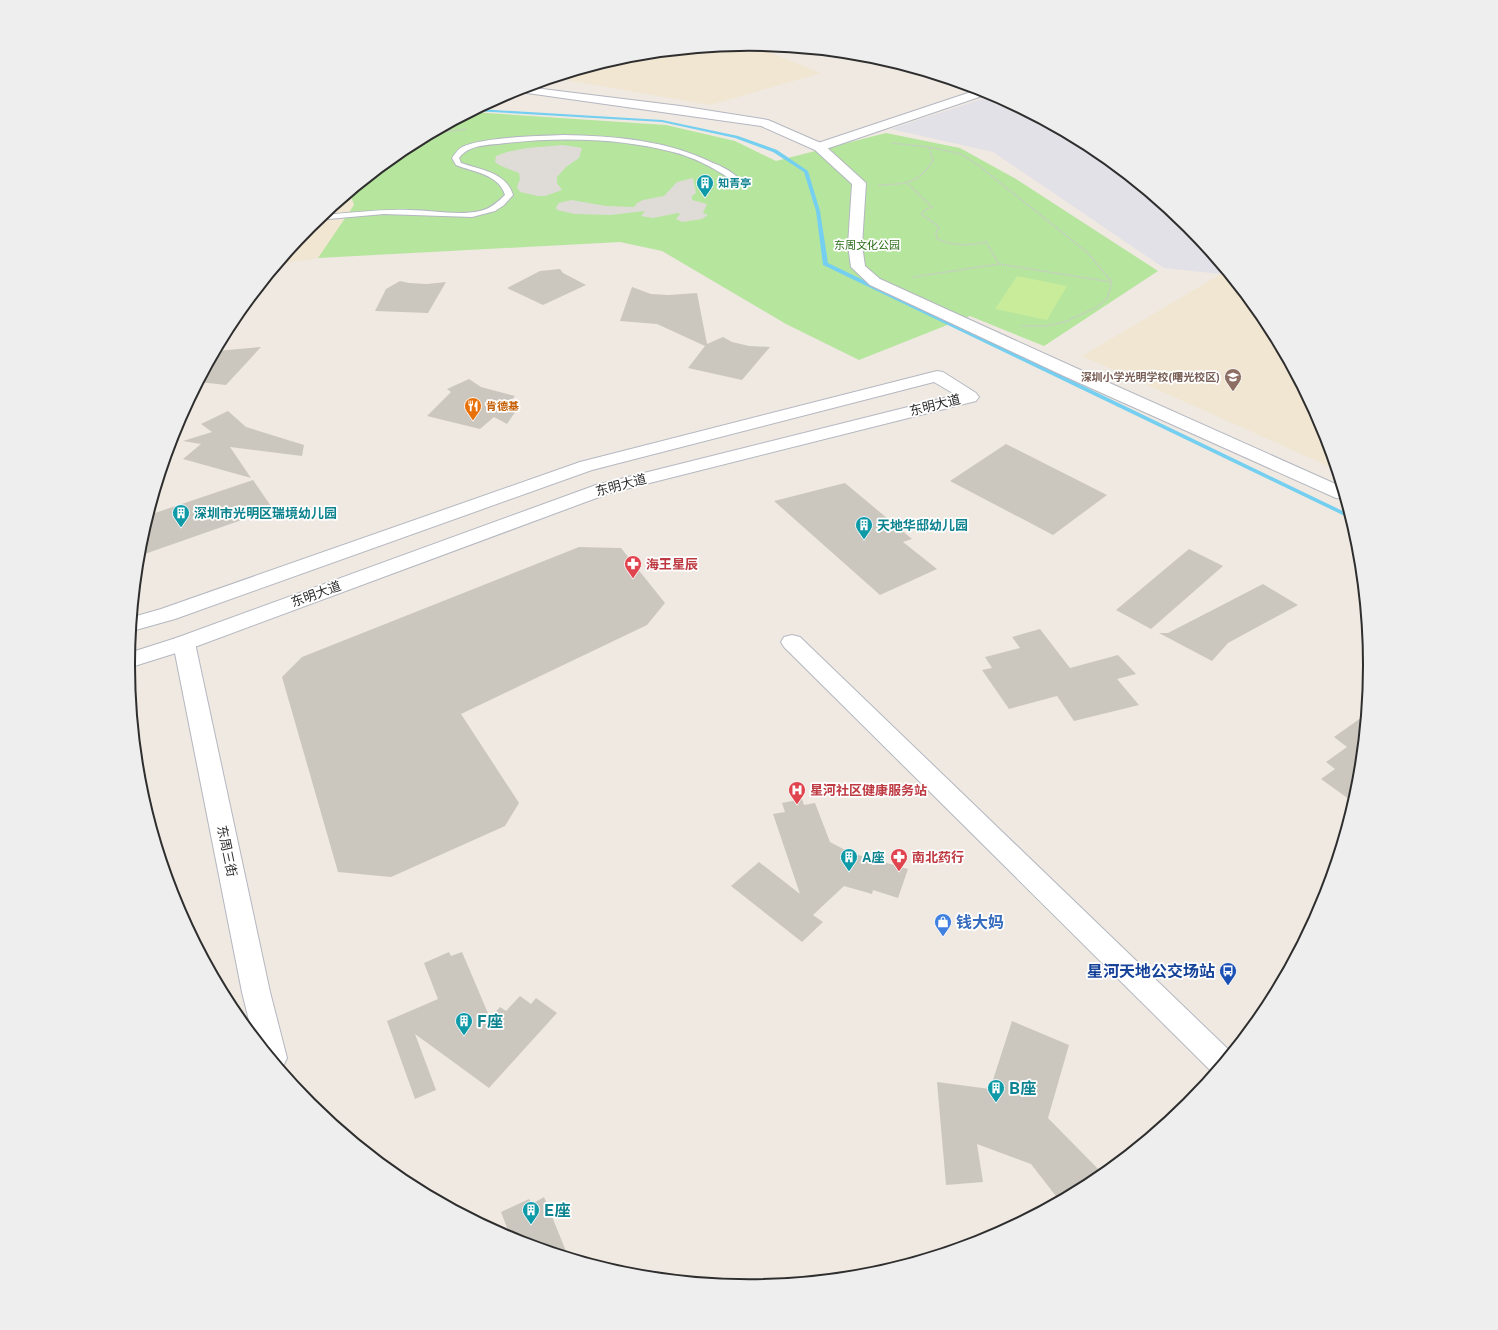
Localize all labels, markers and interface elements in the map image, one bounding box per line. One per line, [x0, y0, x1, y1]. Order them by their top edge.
building icon: 知青亭 [695, 173, 715, 198]
place label: 知青亭 [718, 177, 751, 189]
park label: 东周文化公园 [834, 239, 900, 251]
school or university icon: 深圳小学光明学校(曙光校区) [1223, 367, 1243, 392]
place label: 深圳小学光明学校(曙光校区) [1081, 371, 1220, 383]
street label: 东明大道 [908, 391, 962, 419]
restaurant icon: 肯德基 [463, 396, 483, 421]
place label: 肯德基 [486, 400, 519, 412]
street label: 东明大道 [594, 471, 648, 499]
building icon: 深圳市光明区瑞境幼儿园 [171, 503, 191, 528]
place label: 深圳市光明区瑞境幼儿园 [194, 506, 337, 521]
building icon: 天地华邸幼儿园 [854, 515, 874, 540]
place label: 天地华邸幼儿园 [877, 518, 968, 533]
pharmacy icon: 海王星辰 [623, 554, 643, 579]
place label: 海王星辰 [646, 557, 698, 572]
street label: 东明大道 [289, 578, 343, 610]
hospital icon: 星河社区健康服务站 [787, 780, 807, 805]
place label: 星河社区健康服务站 [810, 783, 927, 798]
street label: 东周三街 [214, 824, 240, 878]
building icon: A座 [839, 847, 859, 872]
pharmacy icon: 南北药行 [889, 847, 909, 872]
place label: A座 [862, 850, 884, 865]
place label: 南北药行 [912, 850, 964, 865]
shop icon: 钱大妈 [933, 912, 953, 937]
place label: 钱大妈 [956, 913, 1004, 932]
bus stop icon: 星河天地公交场站 [1218, 961, 1238, 986]
place label: 星河天地公交场站 [1087, 962, 1215, 981]
building icon: F座 [454, 1011, 474, 1036]
place label: F座 [477, 1012, 503, 1031]
building icon: B座 [986, 1078, 1006, 1103]
place label: B座 [1009, 1079, 1036, 1098]
building icon: E座 [521, 1200, 541, 1225]
place label: E座 [544, 1201, 570, 1220]

